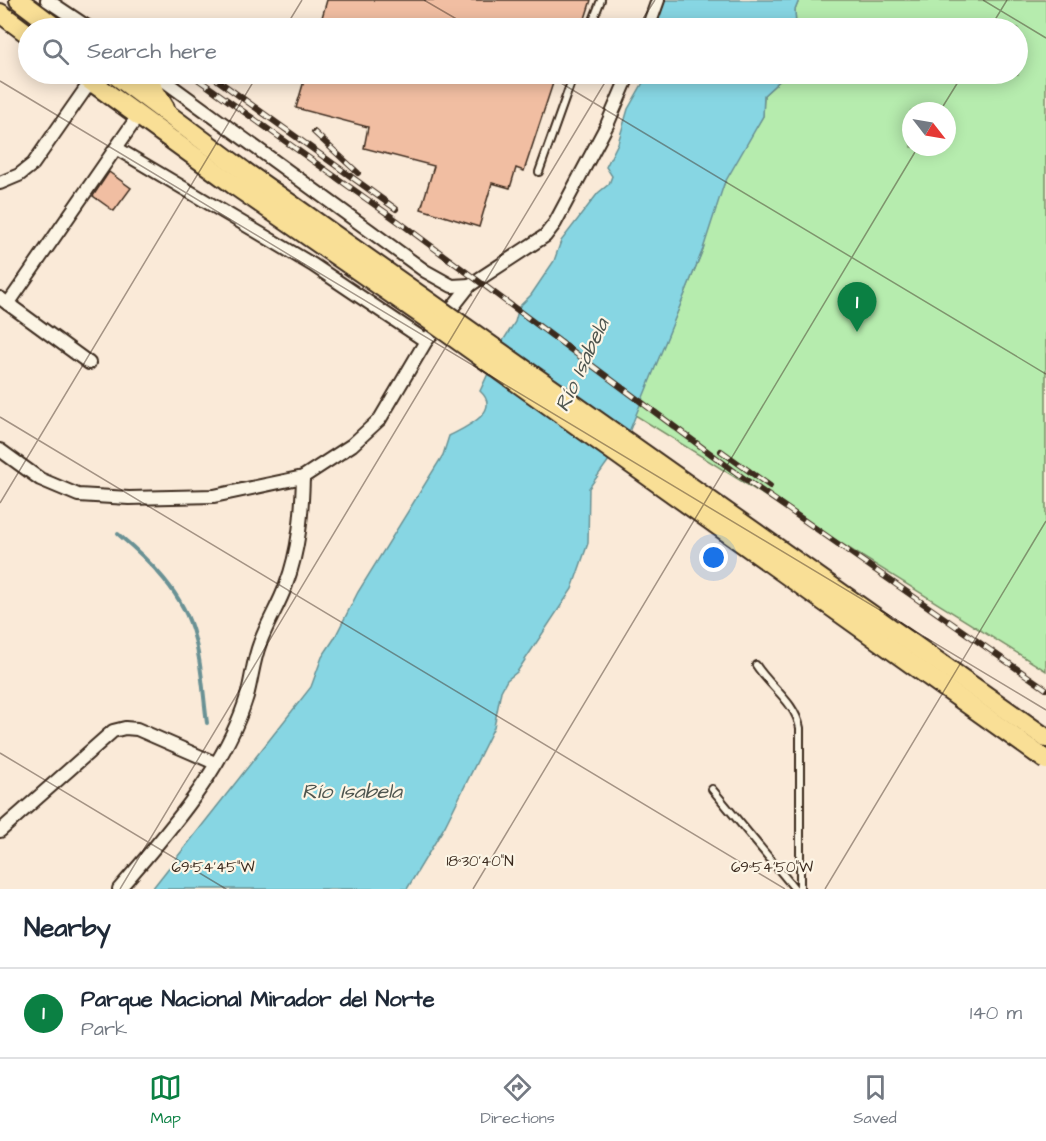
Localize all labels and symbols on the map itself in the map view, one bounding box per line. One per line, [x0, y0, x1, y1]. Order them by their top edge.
north arrow [902, 102, 956, 156]
pin: 1 [838, 282, 876, 332]
water label: Río Isabela [548, 312, 617, 416]
your location [699, 543, 728, 572]
water label: Río Isabela [302, 777, 403, 806]
text: 18°30'40"N [446, 851, 514, 872]
text: 69°54'45"W [172, 857, 254, 878]
text: 69°54'50"W [731, 857, 813, 878]

